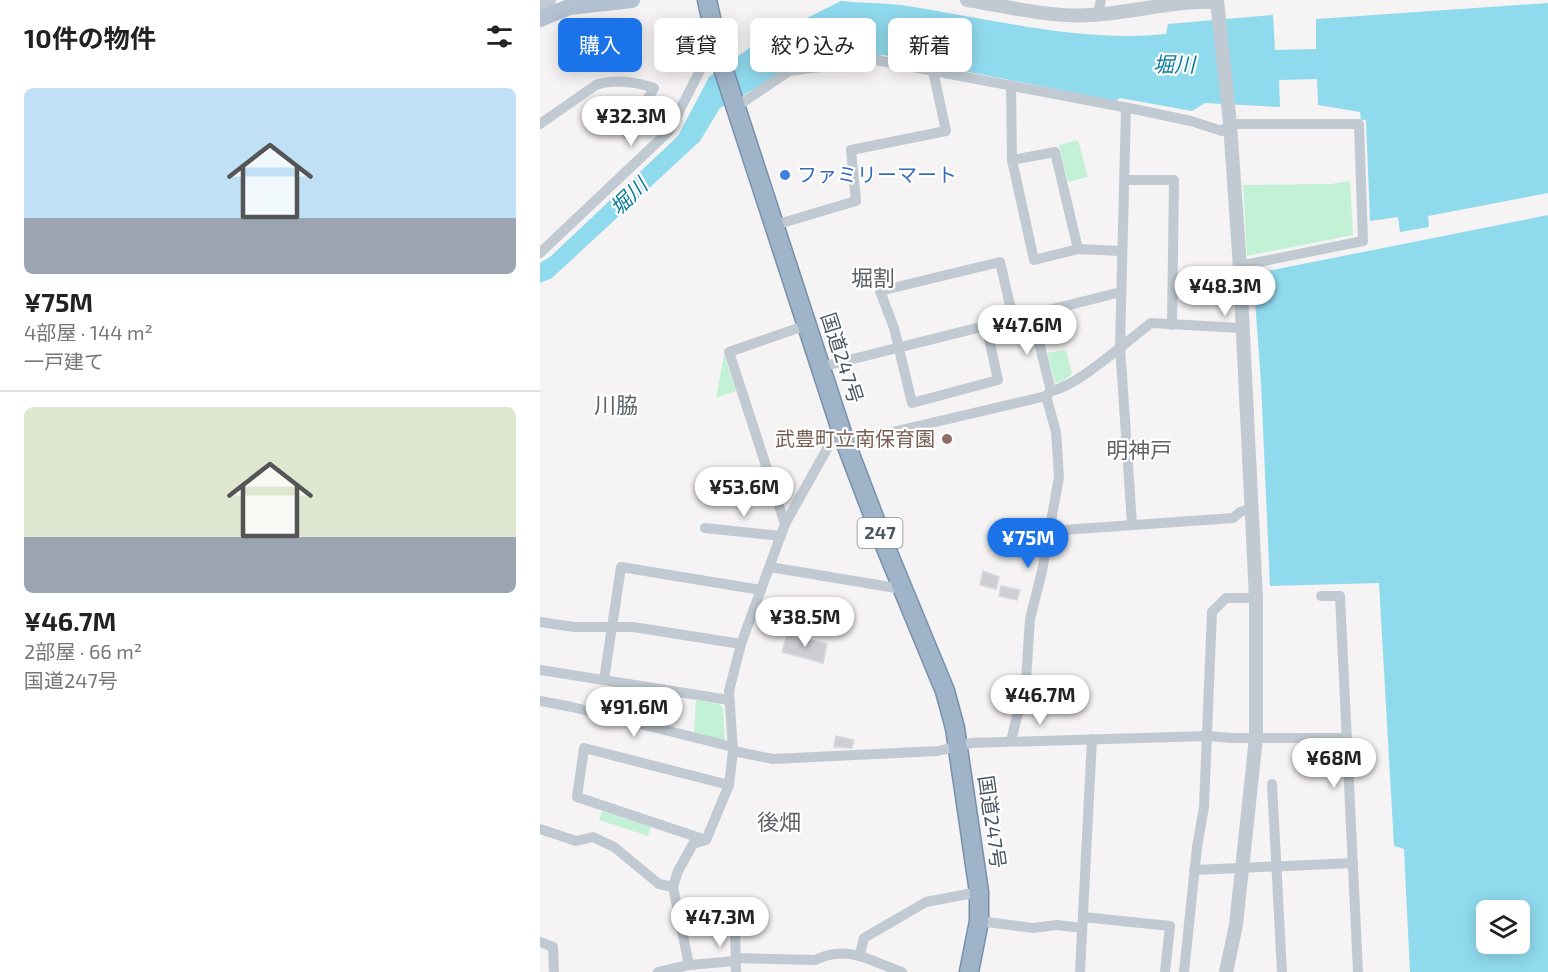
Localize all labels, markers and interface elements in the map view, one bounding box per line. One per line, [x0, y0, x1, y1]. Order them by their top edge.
chip: 購入 [558, 18, 642, 72]
chip: 賃貸 [654, 18, 738, 72]
chip: 絞り込み [750, 18, 876, 72]
chip: 新着 [888, 18, 972, 72]
icon: filters [483, 20, 516, 53]
text: 10件の物件 [24, 22, 156, 53]
water label: 堀川 [1153, 51, 1197, 76]
pin: ¥32.3M [582, 96, 680, 147]
text: ¥32.3M [596, 103, 666, 127]
icon: home [216, 127, 324, 235]
place label: ファミリーマート [797, 162, 957, 186]
marker: ファミリーマート [778, 168, 792, 182]
water label: 堀川 [604, 171, 653, 220]
district label: 堀割 [851, 264, 895, 290]
pin: ¥48.3M [1176, 266, 1274, 317]
text: ¥48.3M [1189, 273, 1262, 297]
text: ¥75M [24, 286, 93, 317]
pin: ¥47.6M [978, 305, 1076, 356]
street label: 国道247号 [817, 309, 869, 406]
text: ¥47.6M [992, 312, 1062, 336]
text: 4部屋 · 144 m² [24, 320, 153, 344]
text: 一戸建て [24, 349, 104, 373]
district label: 川脇 [594, 391, 638, 417]
place label: 武豊町立南保育園 [775, 426, 935, 450]
marker: 武豊町立南保育園 [940, 432, 954, 446]
district label: 明神戸 [1106, 436, 1172, 462]
icon: home [216, 446, 324, 554]
pin: ¥53.6M [695, 467, 793, 518]
text: ¥53.6M [709, 474, 779, 498]
road number: 247 [858, 518, 902, 548]
pin: ¥75M [992, 518, 1064, 569]
text: ¥75M [1001, 525, 1055, 549]
pin: ¥38.5M [756, 597, 854, 648]
text: ¥38.5M [769, 604, 841, 628]
text: ¥46.7M [24, 605, 116, 636]
text: 2部屋 · 66 m² [24, 639, 142, 663]
text: 国道247号 [24, 668, 118, 692]
pin: ¥46.7M [991, 675, 1089, 726]
text: ¥46.7M [1005, 682, 1075, 706]
pin: ¥91.6M [585, 687, 683, 738]
text: ¥91.6M [600, 694, 668, 718]
pin: ¥68M [1298, 738, 1370, 789]
text: ¥68M [1306, 745, 1362, 769]
street label: 国道247号 [975, 774, 1011, 870]
district label: 後畑 [757, 808, 801, 834]
pin: ¥47.3M [671, 897, 769, 948]
map controls [1476, 900, 1530, 954]
button: layers [1476, 900, 1530, 954]
text: ¥47.3M [685, 904, 755, 928]

